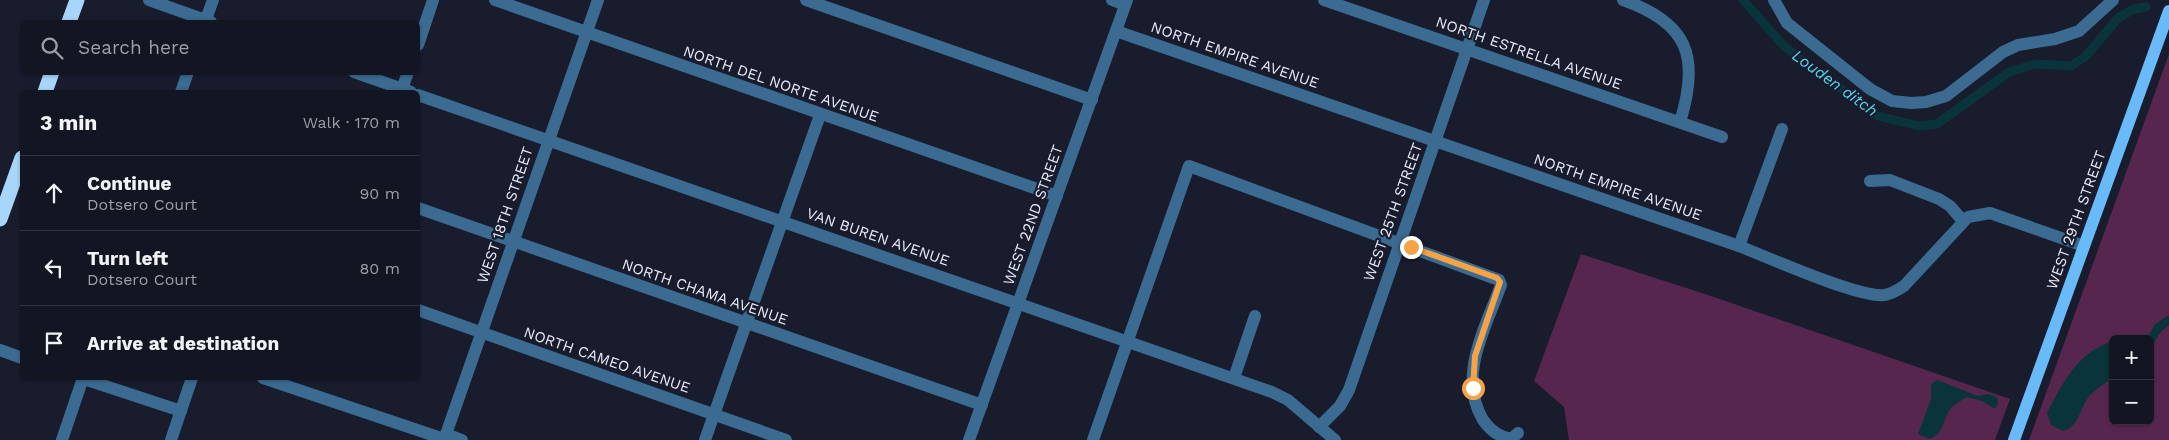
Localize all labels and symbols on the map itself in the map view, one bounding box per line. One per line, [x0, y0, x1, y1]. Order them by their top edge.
street label: NORTH ESTRELLA AVENUE [1434, 13, 1624, 93]
street label: NORTH EMPIRE AVENUE [1149, 18, 1321, 92]
street label: NORTH DEL NORTE AVENUE [681, 42, 881, 126]
water label: Louden ditch [1789, 46, 1881, 120]
street label: WEST 25TH STREET [1360, 140, 1426, 284]
street label: WEST 22ND STREET [999, 142, 1067, 288]
street label: WEST 18TH STREET [473, 144, 537, 286]
street label: WEST 29TH STREET [2043, 148, 2109, 292]
street label: NORTH EMPIRE AVENUE [1532, 150, 1704, 224]
street label: VAN BUREN AVENUE [804, 204, 952, 270]
route end [1400, 236, 1423, 259]
street label: NORTH CHAMA AVENUE [620, 255, 790, 329]
street label: NORTH CAMEO AVENUE [521, 323, 693, 397]
route start [1462, 377, 1485, 400]

